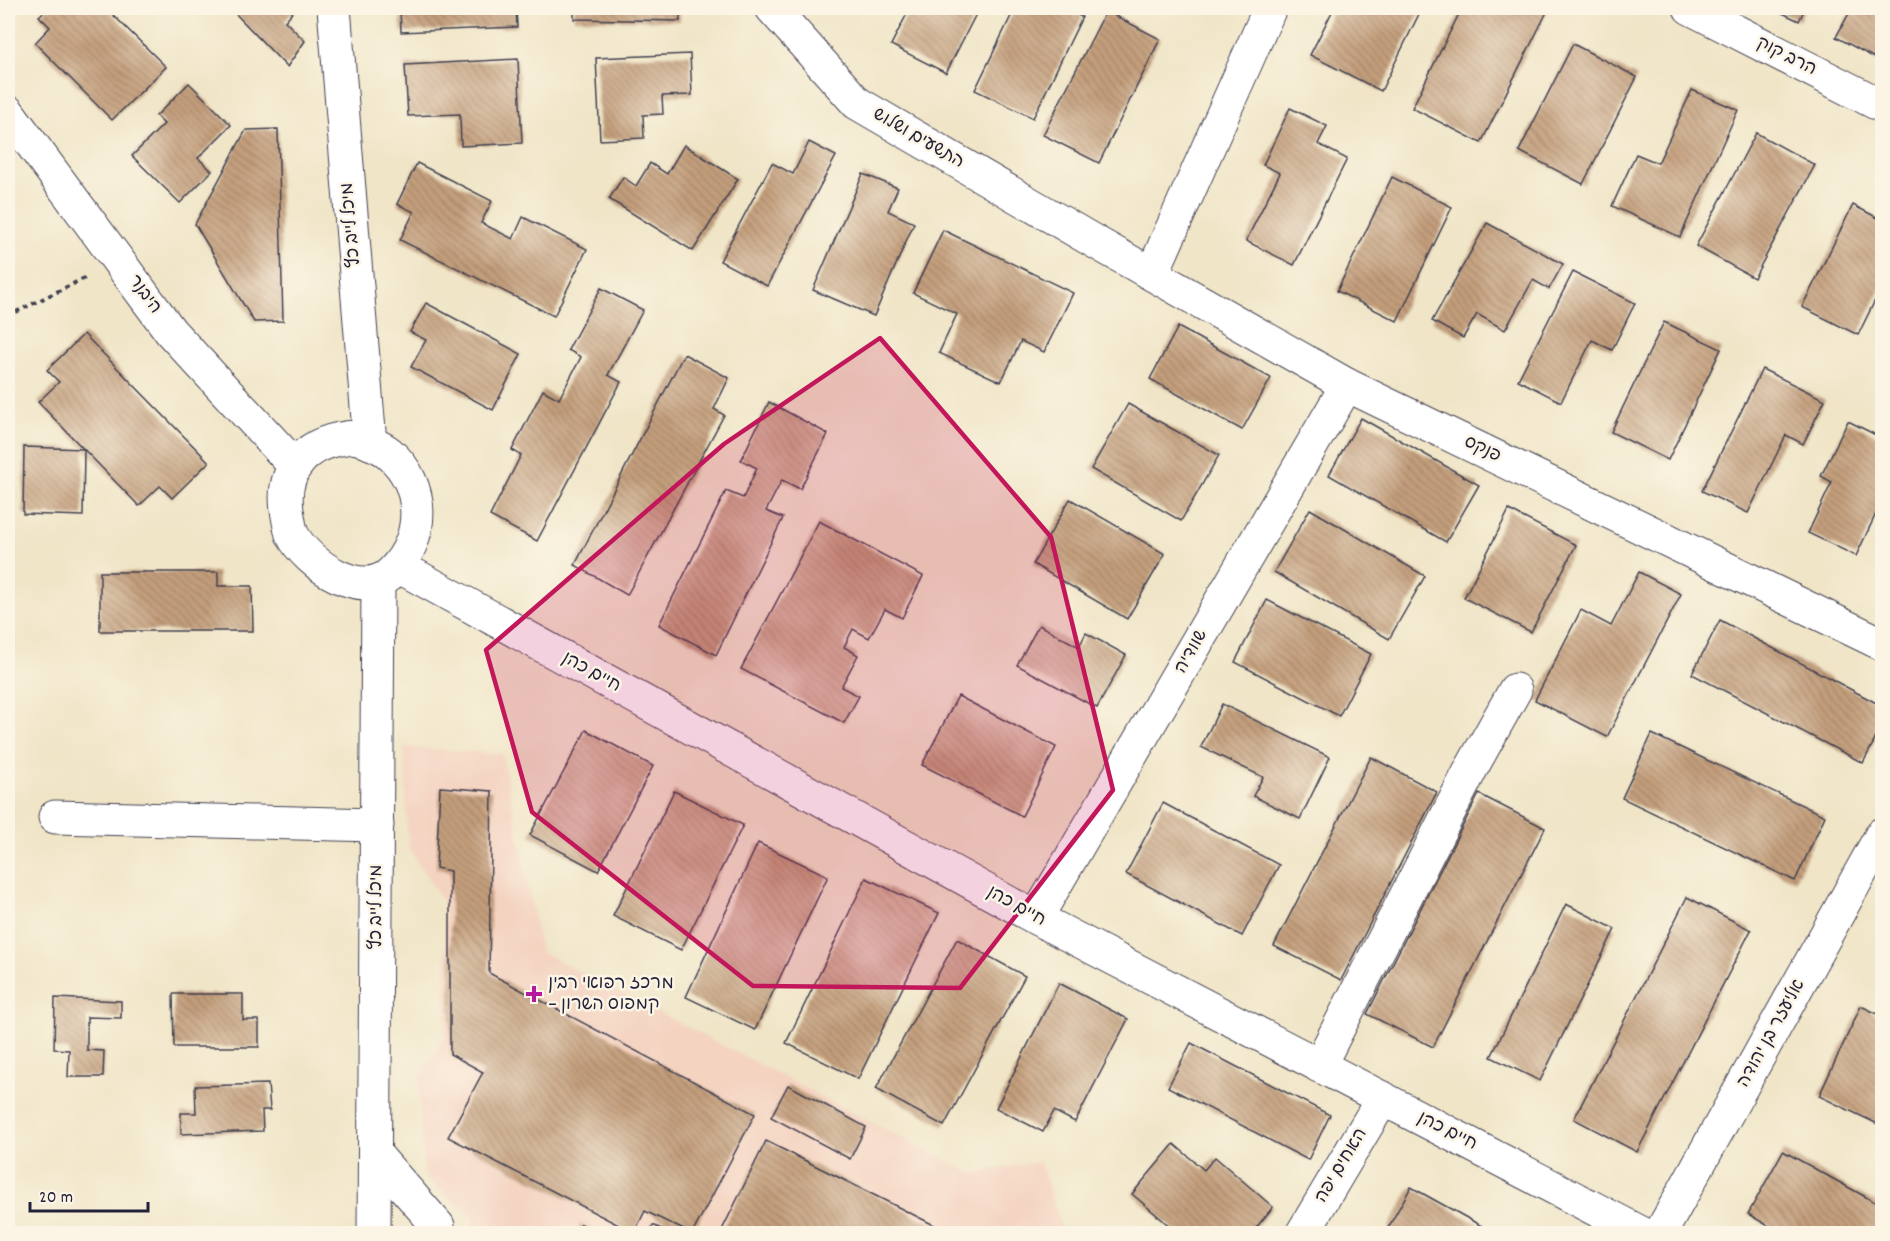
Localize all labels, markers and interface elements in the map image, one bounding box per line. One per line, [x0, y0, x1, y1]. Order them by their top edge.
street label: הרב קוק [1751, 31, 1821, 83]
street label: התשעים ושלוש [868, 103, 968, 175]
street label: מיכל לייב כץ [336, 182, 368, 268]
street label: היבנר [121, 270, 167, 320]
street label: פנקס [1459, 430, 1505, 470]
street label: שוודיה [1169, 625, 1215, 679]
street label: חיים כהן [557, 647, 625, 699]
street label: מיכל לייב כץ [365, 865, 390, 949]
street label: חיים כהן [982, 881, 1050, 933]
place label: מרכז רפואי רבין – קמפוס השרון [548, 972, 674, 1018]
street label: אליעזר בן יהודה [1732, 975, 1812, 1093]
marker: מרכז רפואי רבין – קמפוס השרון [525, 985, 543, 1003]
street label: חיים כהן [1413, 1106, 1481, 1158]
street label: האחים יפה [1310, 1124, 1374, 1208]
scale bar [30, 1175, 148, 1213]
text: 20 m [39, 1186, 73, 1211]

